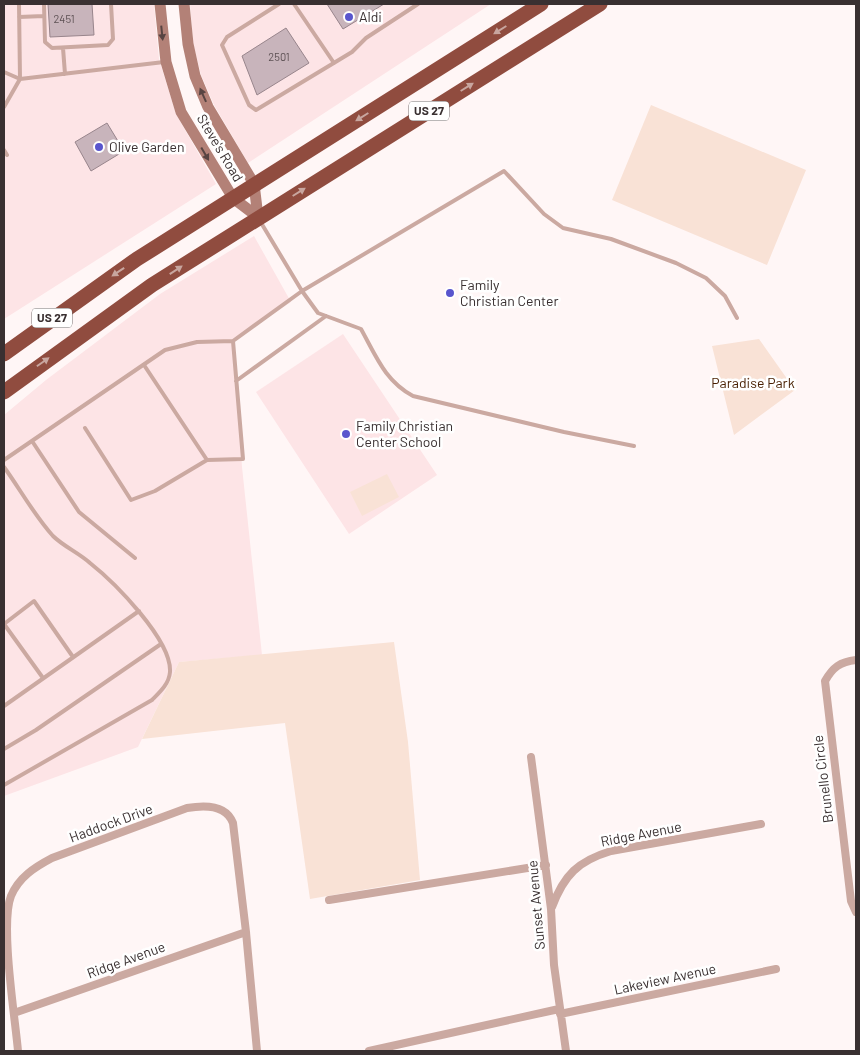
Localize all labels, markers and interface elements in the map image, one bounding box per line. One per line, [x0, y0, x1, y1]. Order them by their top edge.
place label: Aldi [359, 8, 382, 25]
marker: Aldi [343, 11, 355, 23]
house number: 2451 [53, 12, 75, 25]
one-way arrow [158, 25, 166, 41]
one-way arrow [493, 25, 506, 34]
house number: 2501 [268, 50, 290, 63]
one-way arrow [460, 82, 473, 92]
one-way arrow [198, 88, 206, 102]
road number: US 27 [409, 102, 449, 120]
street label: Steve's Road [194, 111, 247, 185]
one-way arrow [356, 112, 369, 121]
place label: Olive Garden [109, 138, 185, 155]
marker: Olive Garden [93, 141, 105, 153]
one-way arrow [201, 148, 210, 161]
one-way arrow [293, 187, 306, 196]
one-way arrow [170, 265, 183, 275]
one-way arrow [112, 267, 125, 277]
place label: Family Christian Center [460, 276, 559, 309]
marker: Family Christian Center [444, 287, 456, 299]
road number: US 27 [32, 308, 72, 328]
one-way arrow [36, 357, 49, 367]
park label: Paradise Park [711, 374, 795, 391]
place label: Family Christian Center School [356, 417, 453, 450]
marker: Family Christian Center School [340, 428, 352, 440]
street label: Brunello Circle [809, 734, 836, 824]
street label: Haddock Drive [67, 800, 155, 845]
street label: Ridge Avenue [599, 817, 683, 850]
street label: Sunset Avenue [523, 860, 548, 950]
street label: Ridge Avenue [84, 938, 167, 982]
street label: Lakeview Avenue [612, 959, 718, 998]

